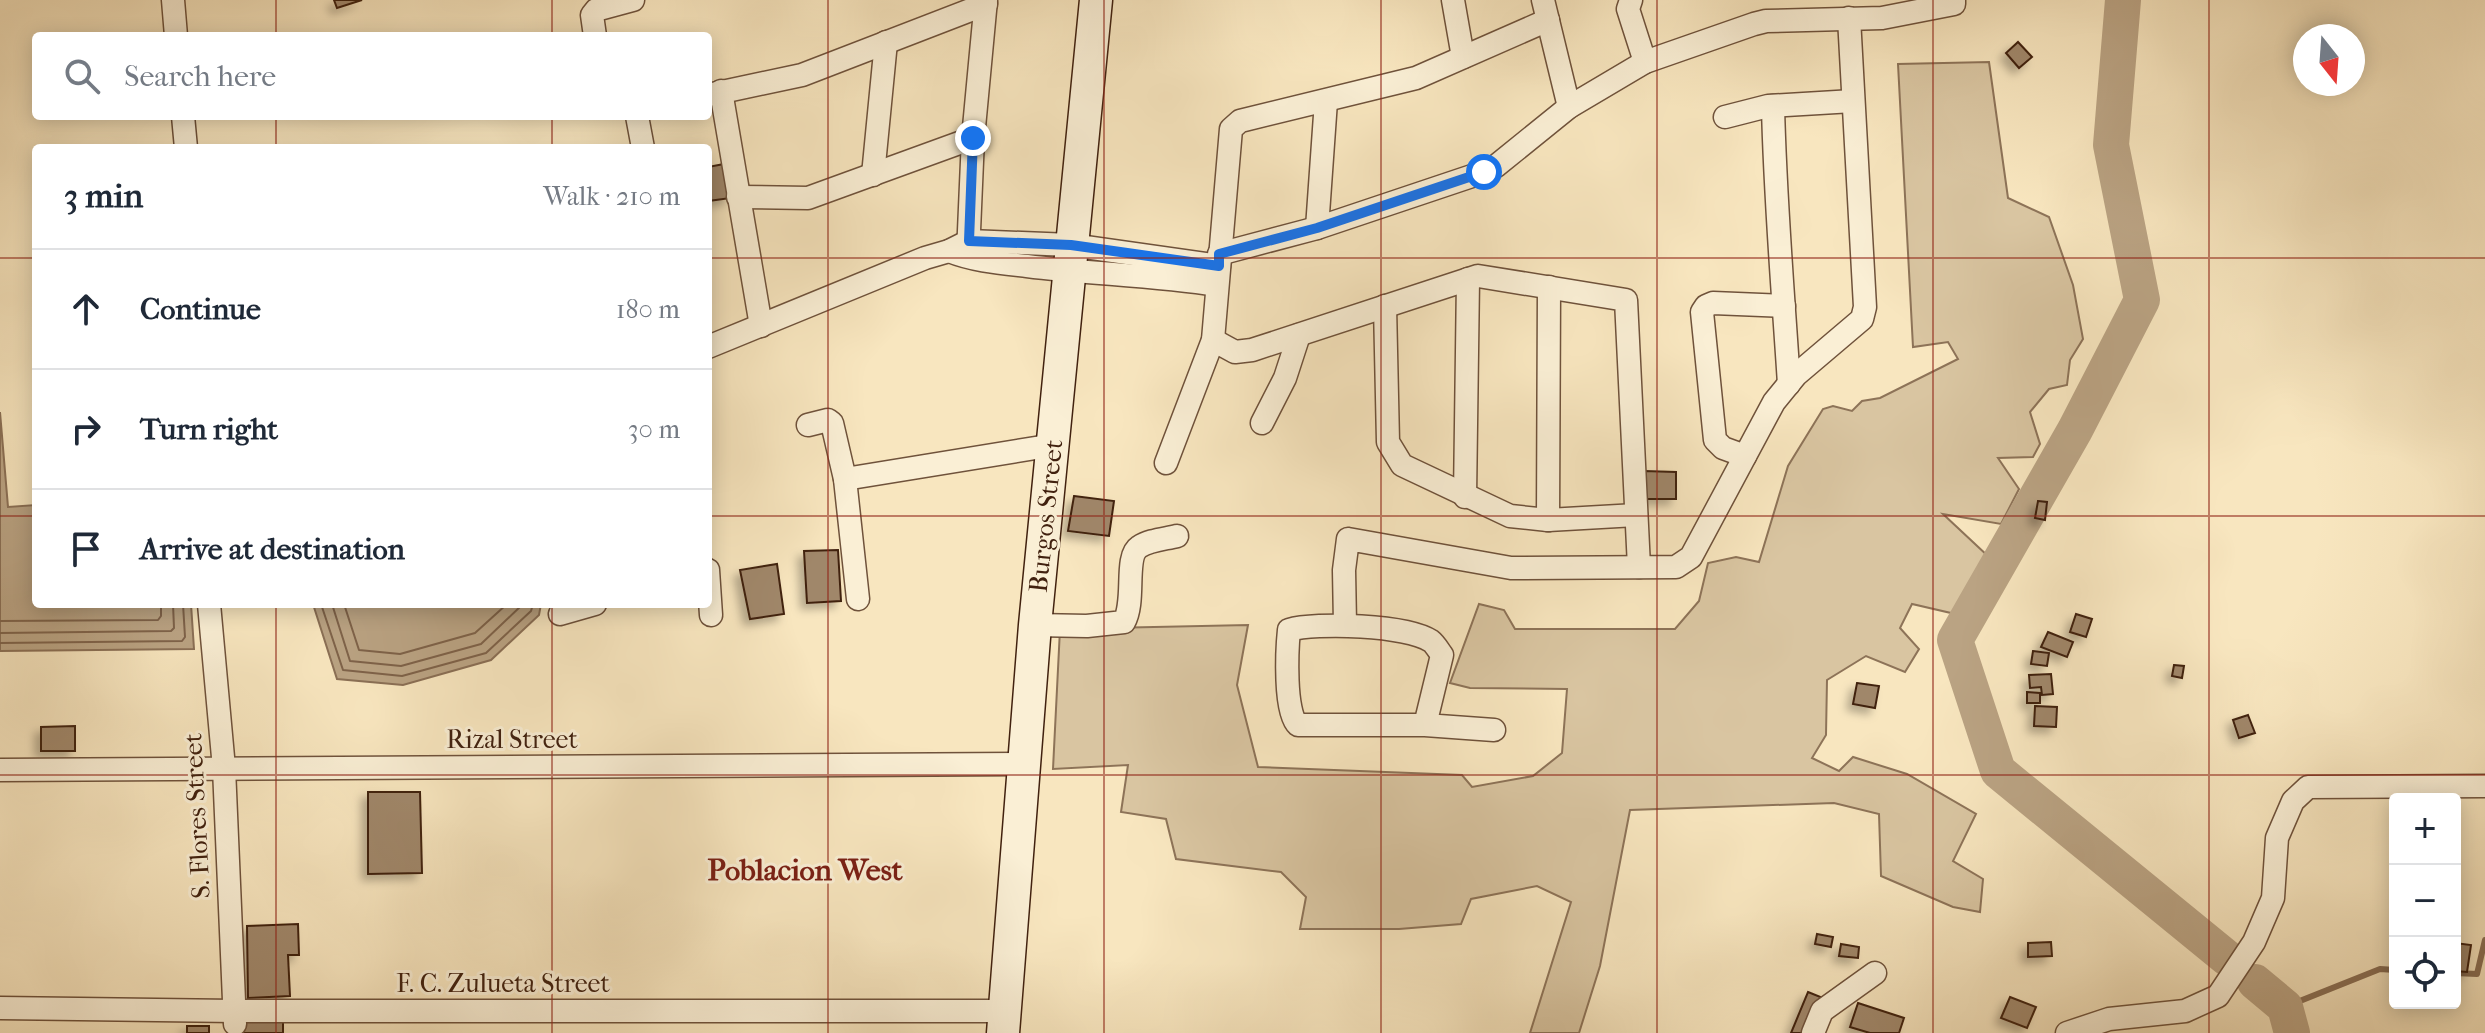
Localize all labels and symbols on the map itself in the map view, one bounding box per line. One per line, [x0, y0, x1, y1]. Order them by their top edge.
north arrow [2293, 24, 2365, 96]
route end [955, 120, 991, 156]
route start [1466, 154, 1502, 190]
street label: Burgos Street [1023, 437, 1070, 594]
street label: Rizal Street [446, 724, 578, 755]
street label: S. Flores Street [177, 732, 217, 900]
district label: Poblacion West [708, 853, 903, 888]
street label: F. C. Zulueta Street [396, 968, 610, 999]

